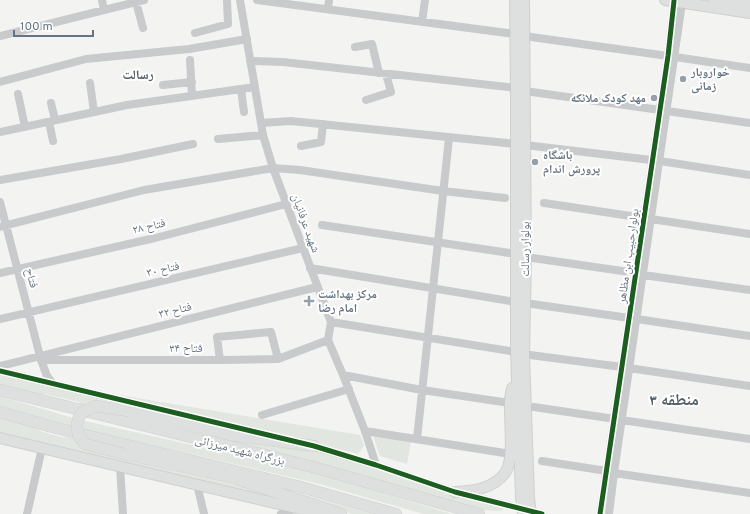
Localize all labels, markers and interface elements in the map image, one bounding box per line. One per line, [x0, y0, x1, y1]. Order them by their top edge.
scale bar [14, 12, 93, 38]
text: 100 m [20, 19, 53, 35]
place label: خواروبار زمانی [690, 65, 730, 95]
district label: رسالت [122, 68, 154, 84]
marker: خواروبار زمانی [678, 74, 688, 84]
place label: مهد کودک ملائکه [571, 91, 646, 107]
marker: مهد کودک ملائکه [649, 93, 659, 103]
place label: باشگاه پرورش اندام [543, 148, 600, 178]
marker: باشگاه پرورش اندام [530, 157, 540, 167]
street label: شهید عرفانیان [287, 191, 323, 255]
street label: بولوارحبیب ابن مظاهر [614, 208, 644, 306]
street label: فتاح ۲۸ [131, 215, 167, 239]
street label: بولوار رسالت [518, 221, 534, 277]
street label: فتاح ۳۰ [145, 258, 181, 282]
street label: فتاح [21, 267, 41, 290]
place label: مرکز بهداشت امام رضا [318, 287, 377, 317]
marker: مرکز بهداشت امام رضا [303, 295, 315, 307]
street label: فتاح ۳۲ [157, 299, 193, 323]
street label: فتاح ۳۴ [169, 341, 203, 357]
district label: منطقه ۳ [649, 391, 699, 411]
street label: بزرگراه شهید میرزائی [193, 432, 286, 470]

